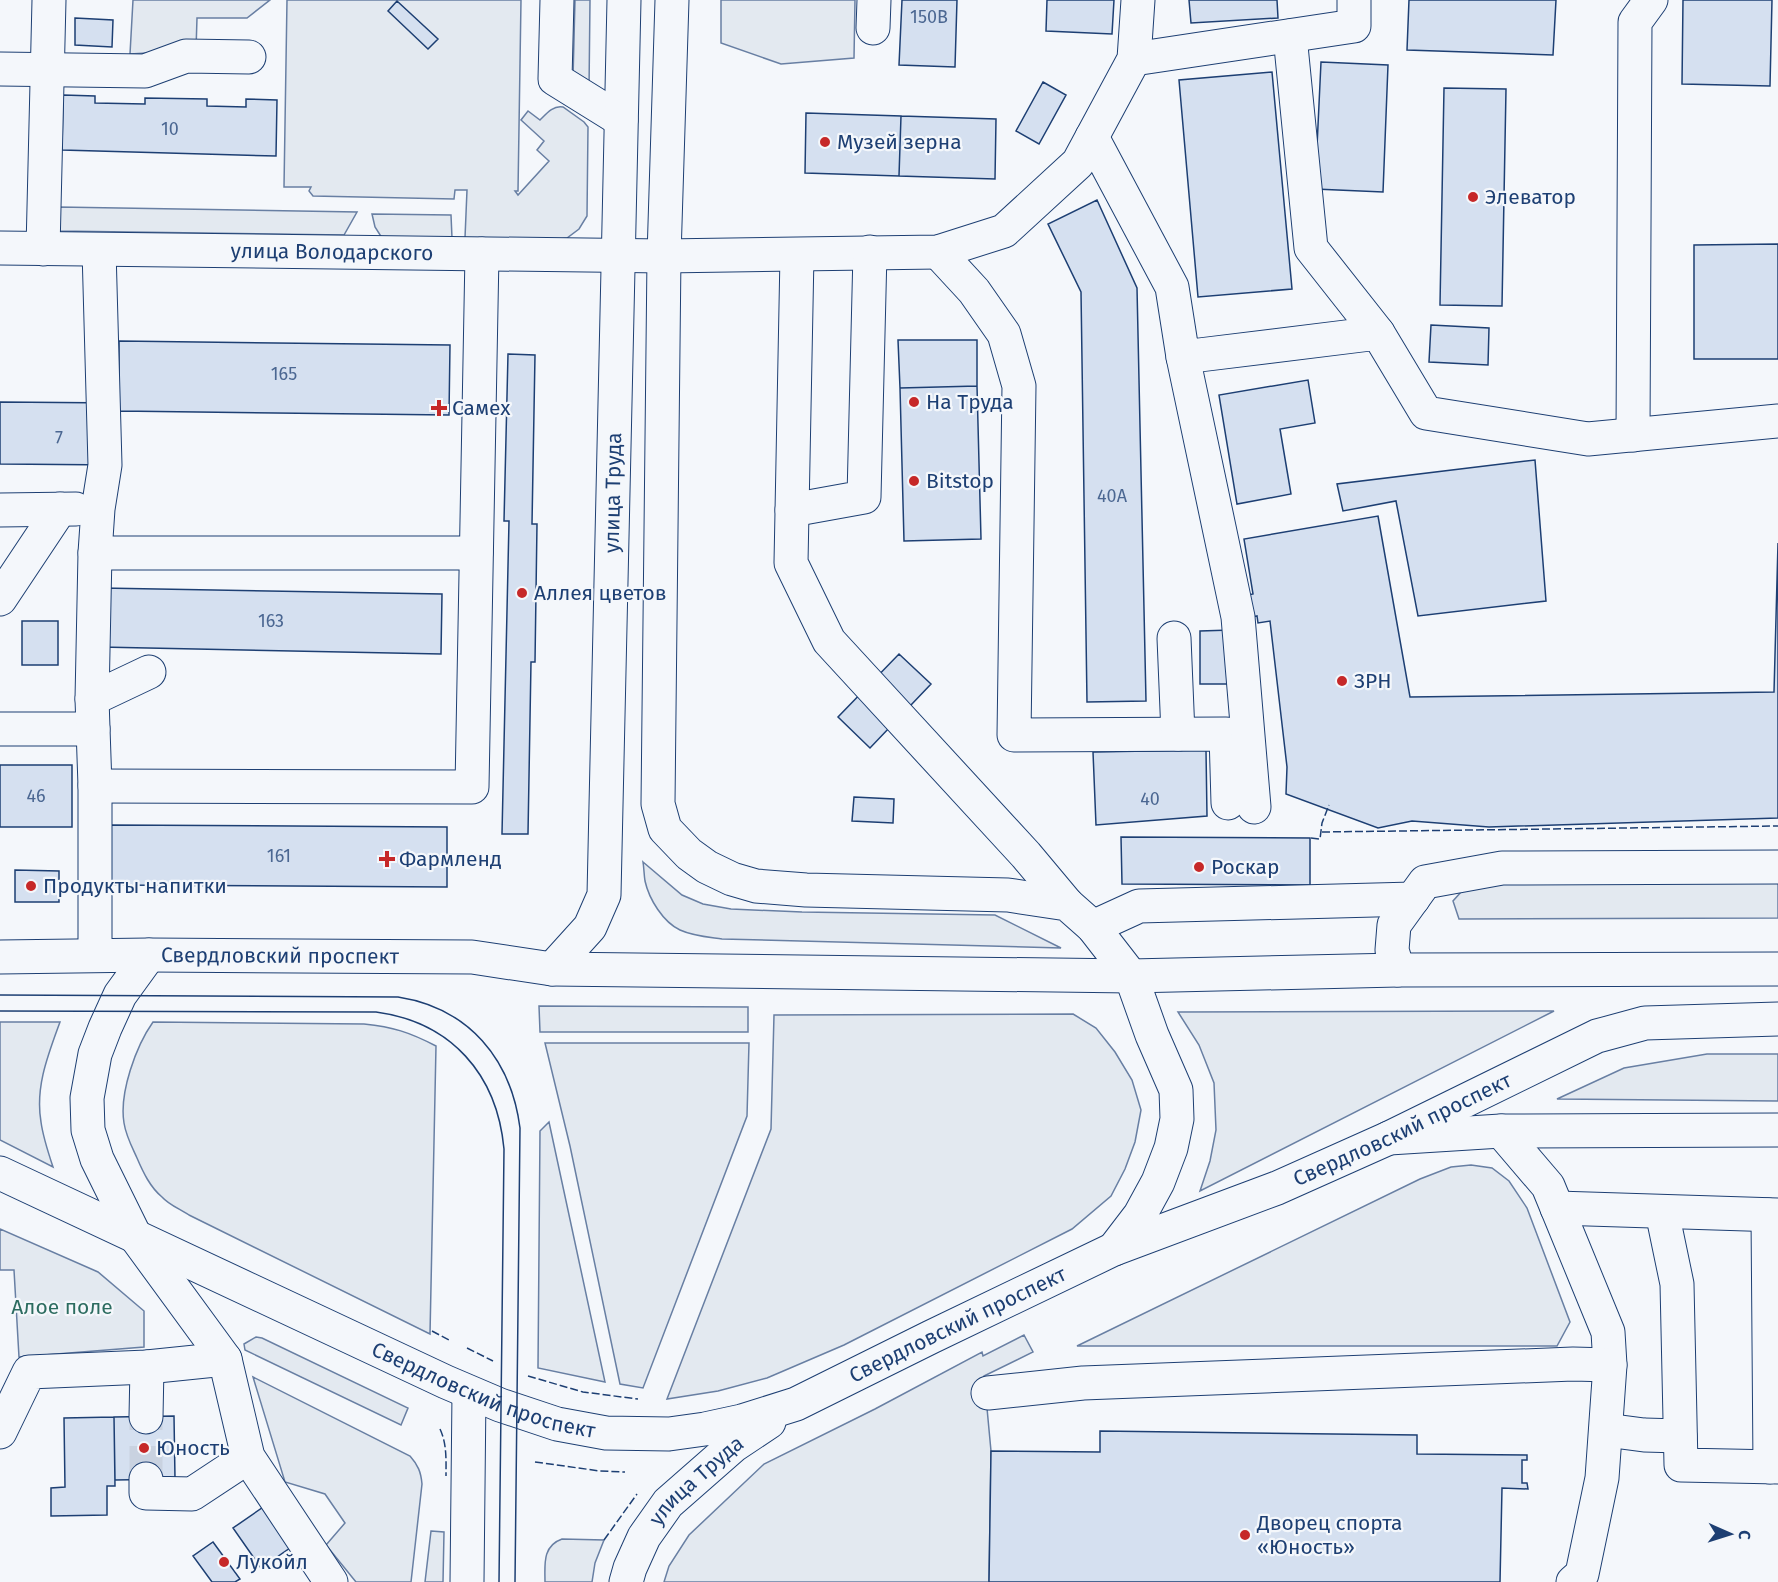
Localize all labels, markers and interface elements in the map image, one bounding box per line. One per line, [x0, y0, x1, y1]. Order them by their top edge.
house number: 150В [910, 6, 948, 28]
house number: 10 [161, 118, 179, 140]
place label: Музей зерна [837, 129, 962, 155]
marker: Музей зерна [818, 135, 832, 149]
place label: Элеватор [1485, 184, 1576, 210]
marker: Элеватор [1466, 190, 1480, 204]
street label: улица Володарского [231, 238, 433, 266]
house number: 165 [271, 363, 297, 385]
place label: На Труда [926, 389, 1014, 415]
place label: Самех [452, 395, 511, 421]
marker: На Труда [907, 395, 921, 409]
marker: Самех [430, 399, 448, 417]
house number: 7 [55, 427, 63, 449]
street label: улица Труда [599, 432, 627, 553]
place label: Bitstop [926, 468, 994, 494]
marker: Bitstop [907, 474, 921, 488]
house number: 40А [1097, 485, 1128, 507]
place label: Аллея цветов [534, 580, 667, 606]
marker: Аллея цветов [515, 586, 529, 600]
house number: 163 [258, 610, 284, 632]
place label: ЗРН [1354, 668, 1391, 694]
marker: ЗРН [1335, 674, 1349, 688]
house number: 46 [26, 785, 46, 807]
house number: 40 [1140, 788, 1160, 810]
house number: 161 [267, 845, 291, 867]
place label: Фармленд [399, 846, 502, 872]
marker: Фармленд [380, 852, 394, 866]
place label: Роскар [1211, 854, 1279, 880]
marker: Роскар [1192, 860, 1206, 874]
place label: Продукты напитки [43, 873, 227, 899]
marker: Продукты напитки [24, 879, 38, 893]
street label: Свердловский проспект [161, 942, 400, 970]
street label: Свердловский проспект [1289, 1067, 1516, 1192]
street label: Свердловский проспект [845, 1261, 1071, 1389]
park label: Алое поле [11, 1294, 113, 1320]
street label: Свердловский проспект [368, 1336, 598, 1444]
street label: улица Труда [643, 1430, 748, 1531]
place label: Юность [156, 1435, 230, 1461]
marker: Юность [137, 1441, 151, 1455]
north arrow [1700, 1504, 1760, 1564]
place label: Дворец спорта «Юность» [1256, 1510, 1402, 1560]
marker: Дворец спорта «Юность» [1238, 1528, 1252, 1542]
text: С [1735, 1530, 1754, 1541]
place label: Лукойл [236, 1549, 308, 1575]
marker: Лукойл [217, 1555, 231, 1569]

